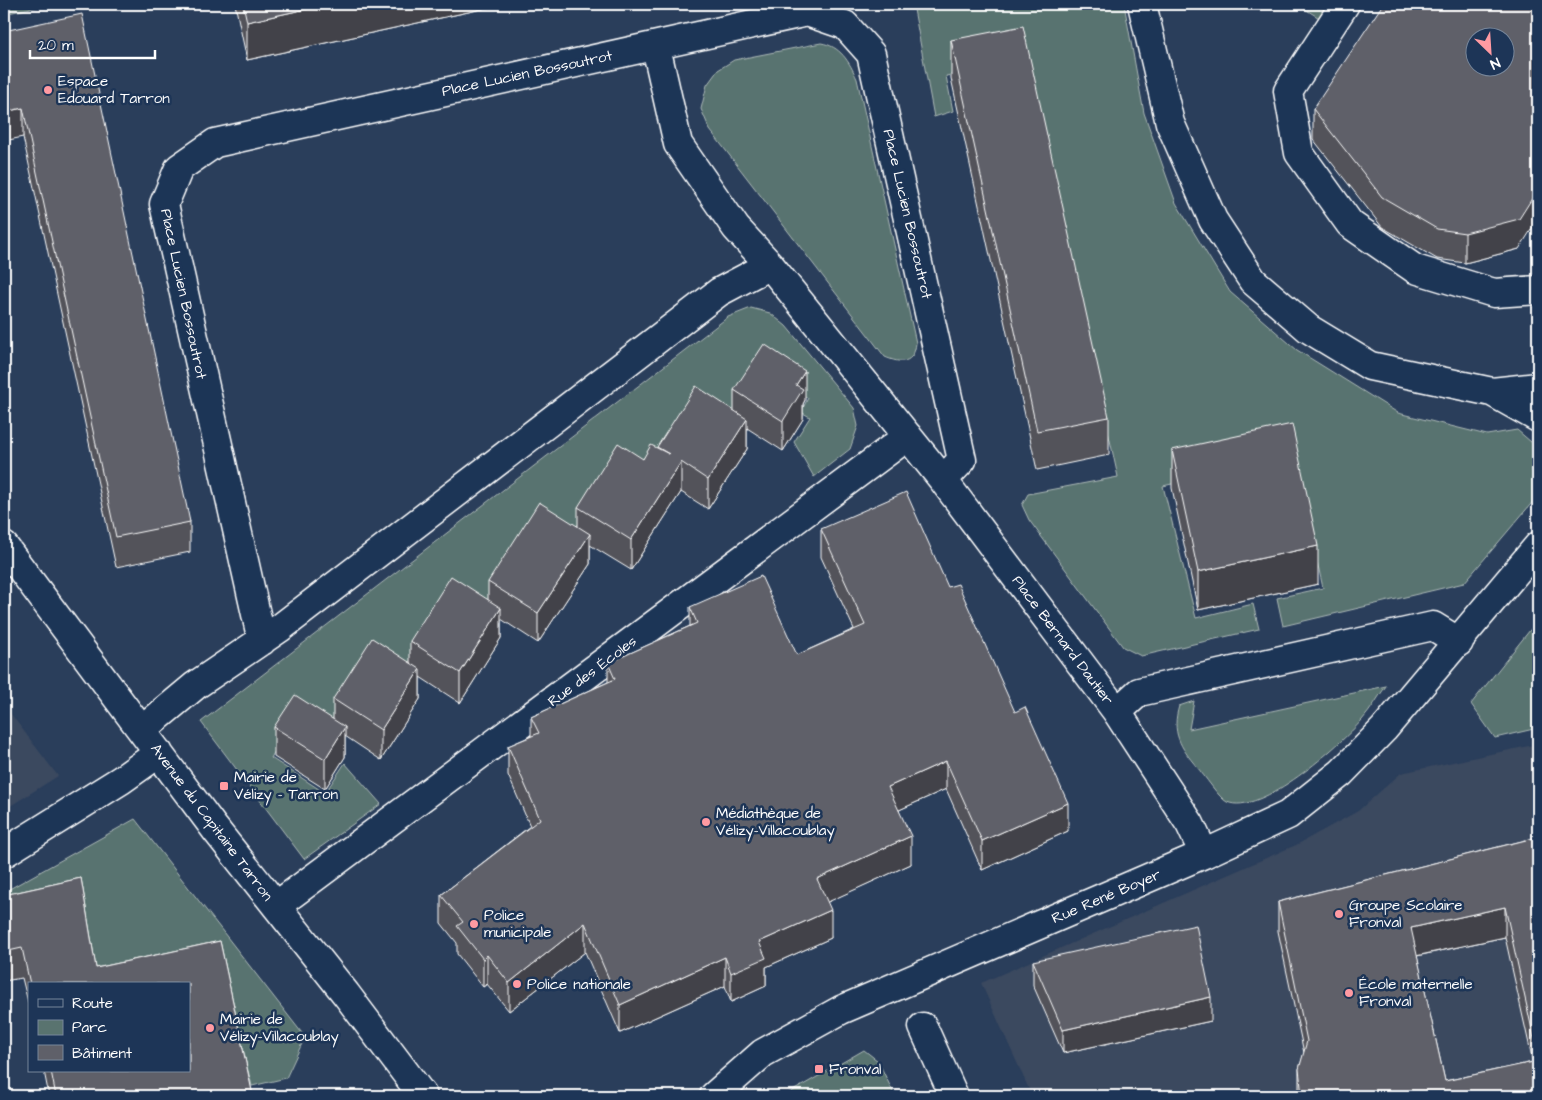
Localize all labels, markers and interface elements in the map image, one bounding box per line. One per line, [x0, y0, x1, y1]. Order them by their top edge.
scale bar [30, 28, 155, 60]
north arrow [1464, 28, 1514, 78]
text: 20 m [38, 35, 74, 56]
street label: Place Lucien Bossoutrot [440, 45, 614, 102]
text: N [1487, 52, 1503, 74]
place label: Espace Edouard Tarron [58, 71, 170, 109]
marker: Espace Edouard Tarron [42, 84, 54, 96]
street label: Place Lucien Bossoutrot [878, 127, 937, 301]
street label: Place Lucien Bossoutrot [155, 207, 212, 381]
street label: Place Bernard Dautier [1007, 571, 1118, 709]
street label: Rue des Écoles [543, 631, 642, 712]
street label: Avenue du Capitaine Tarron [145, 739, 278, 906]
place label: Mairie de Vélizy - Tarron [234, 767, 338, 806]
marker: Mairie de Vélizy - Tarron [218, 780, 230, 792]
place label: Médiathèque de Vélizy-Villacoublay [716, 803, 835, 842]
marker: Médiathèque de Vélizy-Villacoublay [700, 816, 712, 828]
street label: Rue René Boyer [1048, 864, 1164, 930]
place label: Groupe Scolaire Fronval [1349, 895, 1462, 933]
place label: Police municipale [484, 905, 551, 943]
marker: Groupe Scolaire Fronval [1333, 908, 1345, 920]
marker: Police municipale [468, 918, 480, 930]
place label: Police nationale [527, 974, 631, 995]
place label: École maternelle Fronval [1359, 974, 1473, 1012]
marker: Police nationale [511, 978, 523, 990]
legend [28, 982, 190, 1072]
marker: École maternelle Fronval [1343, 987, 1355, 999]
text: Route [72, 993, 113, 1014]
place label: Mairie de Vélizy-Villacoublay [220, 1009, 339, 1048]
text: Parc [72, 1017, 107, 1038]
marker: Mairie de Vélizy-Villacoublay [204, 1022, 216, 1034]
text: Bâtiment [72, 1043, 132, 1064]
place label: Fronval [829, 1059, 881, 1080]
marker: Fronval [813, 1063, 825, 1075]

